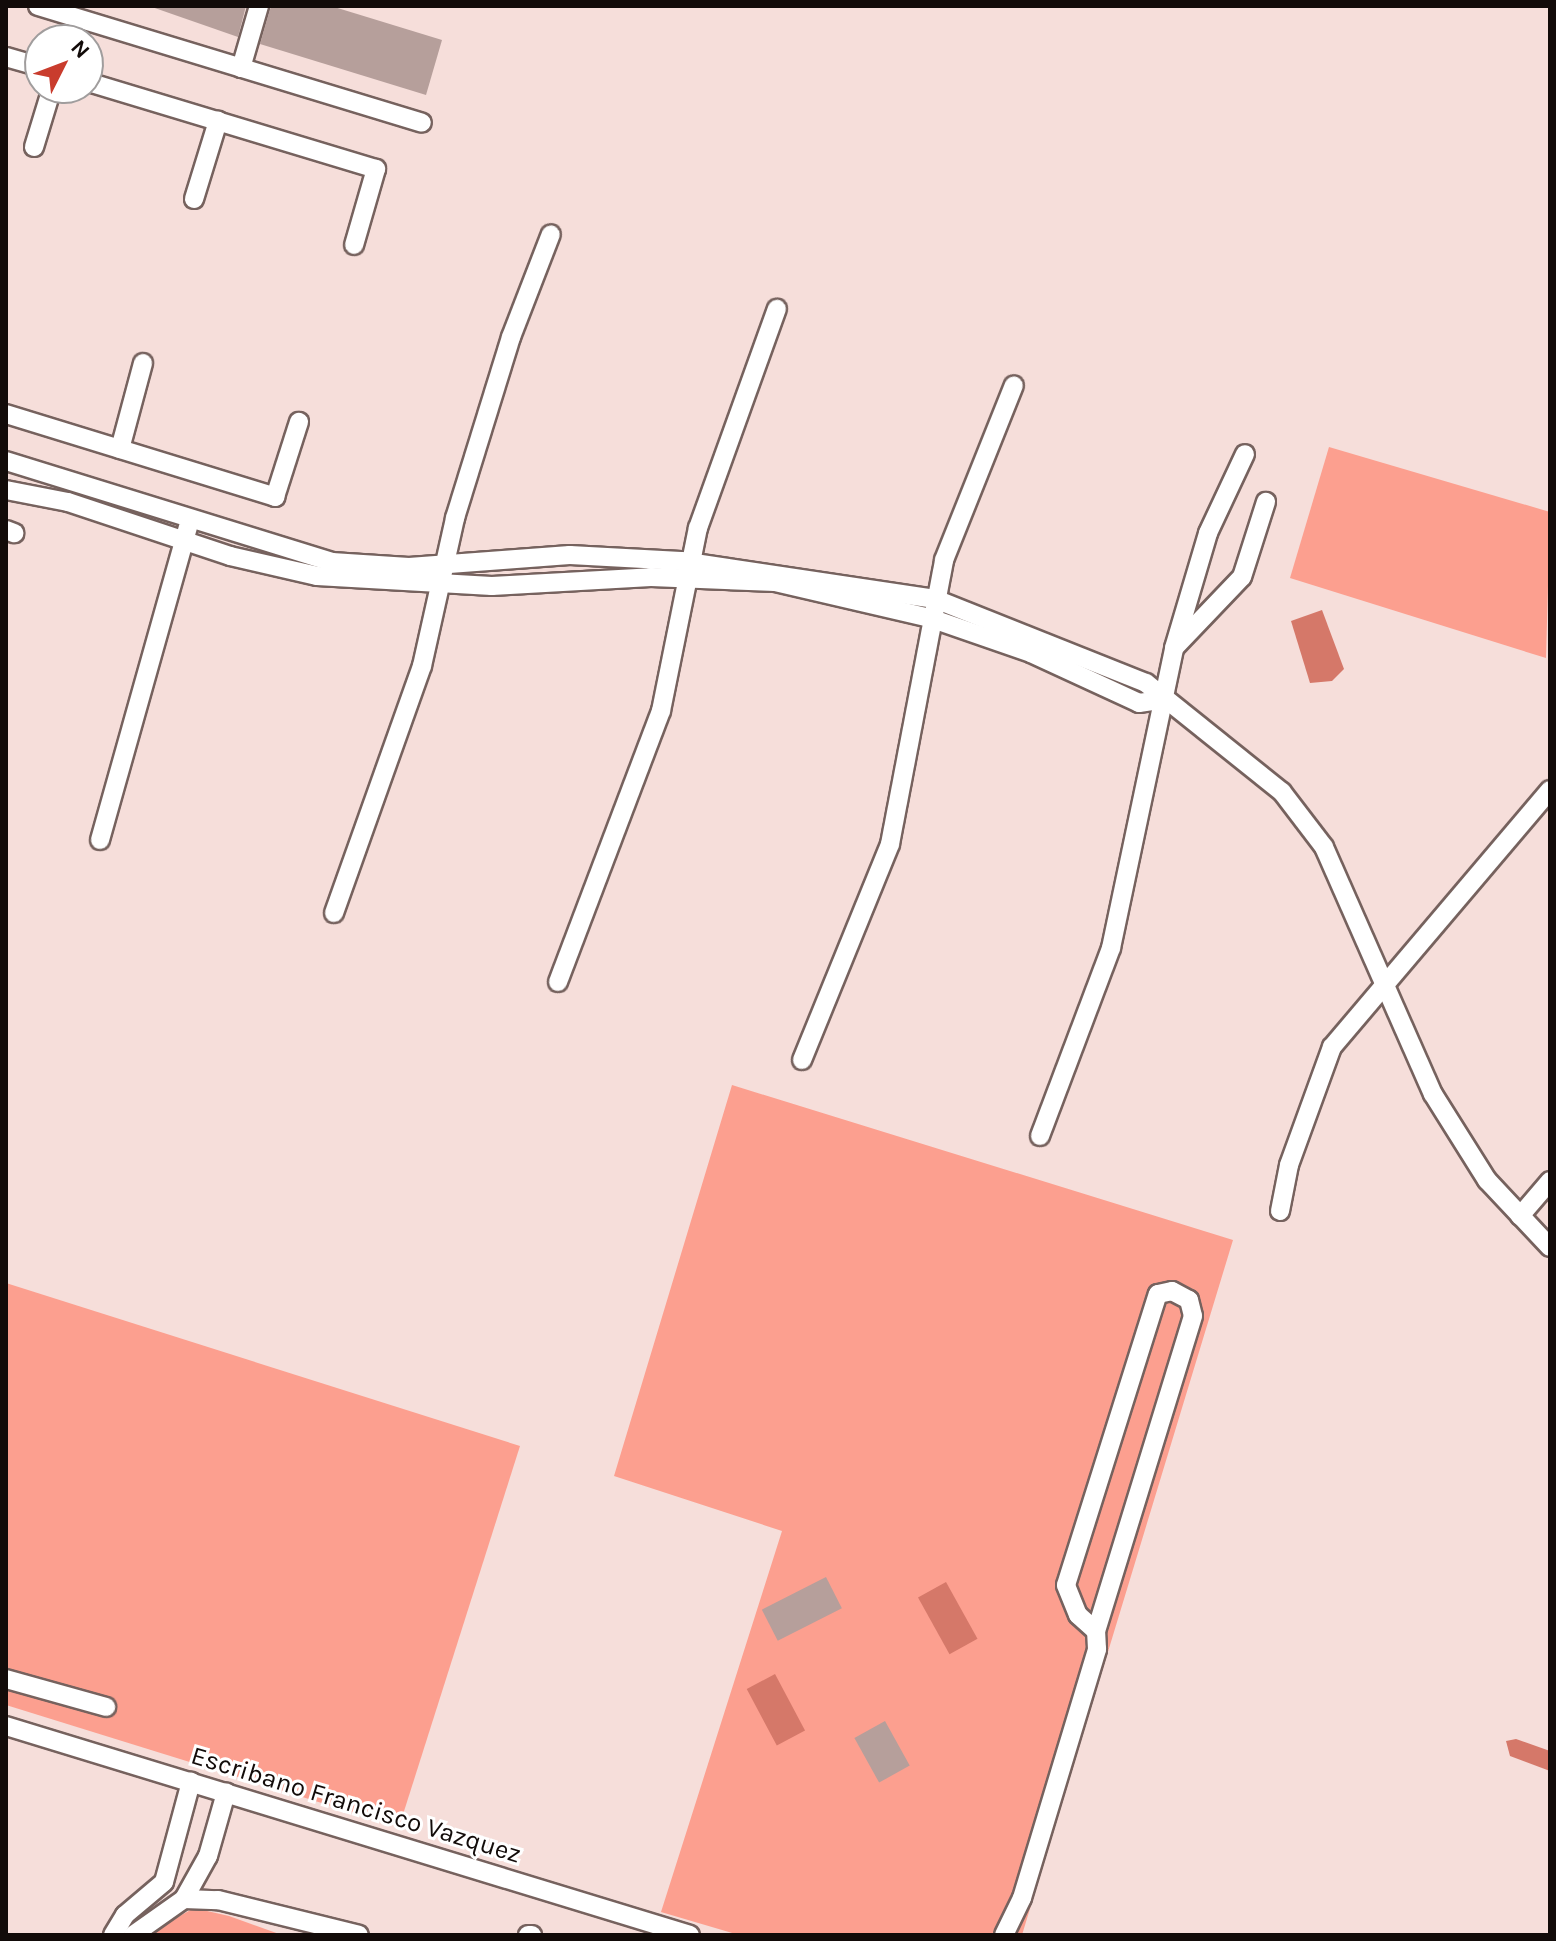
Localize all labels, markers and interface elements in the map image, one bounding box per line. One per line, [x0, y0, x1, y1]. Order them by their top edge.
north arrow [24, 24, 104, 104]
text: N [65, 35, 95, 64]
street label: Escribano Francisco Vazquez [187, 1740, 525, 1870]

